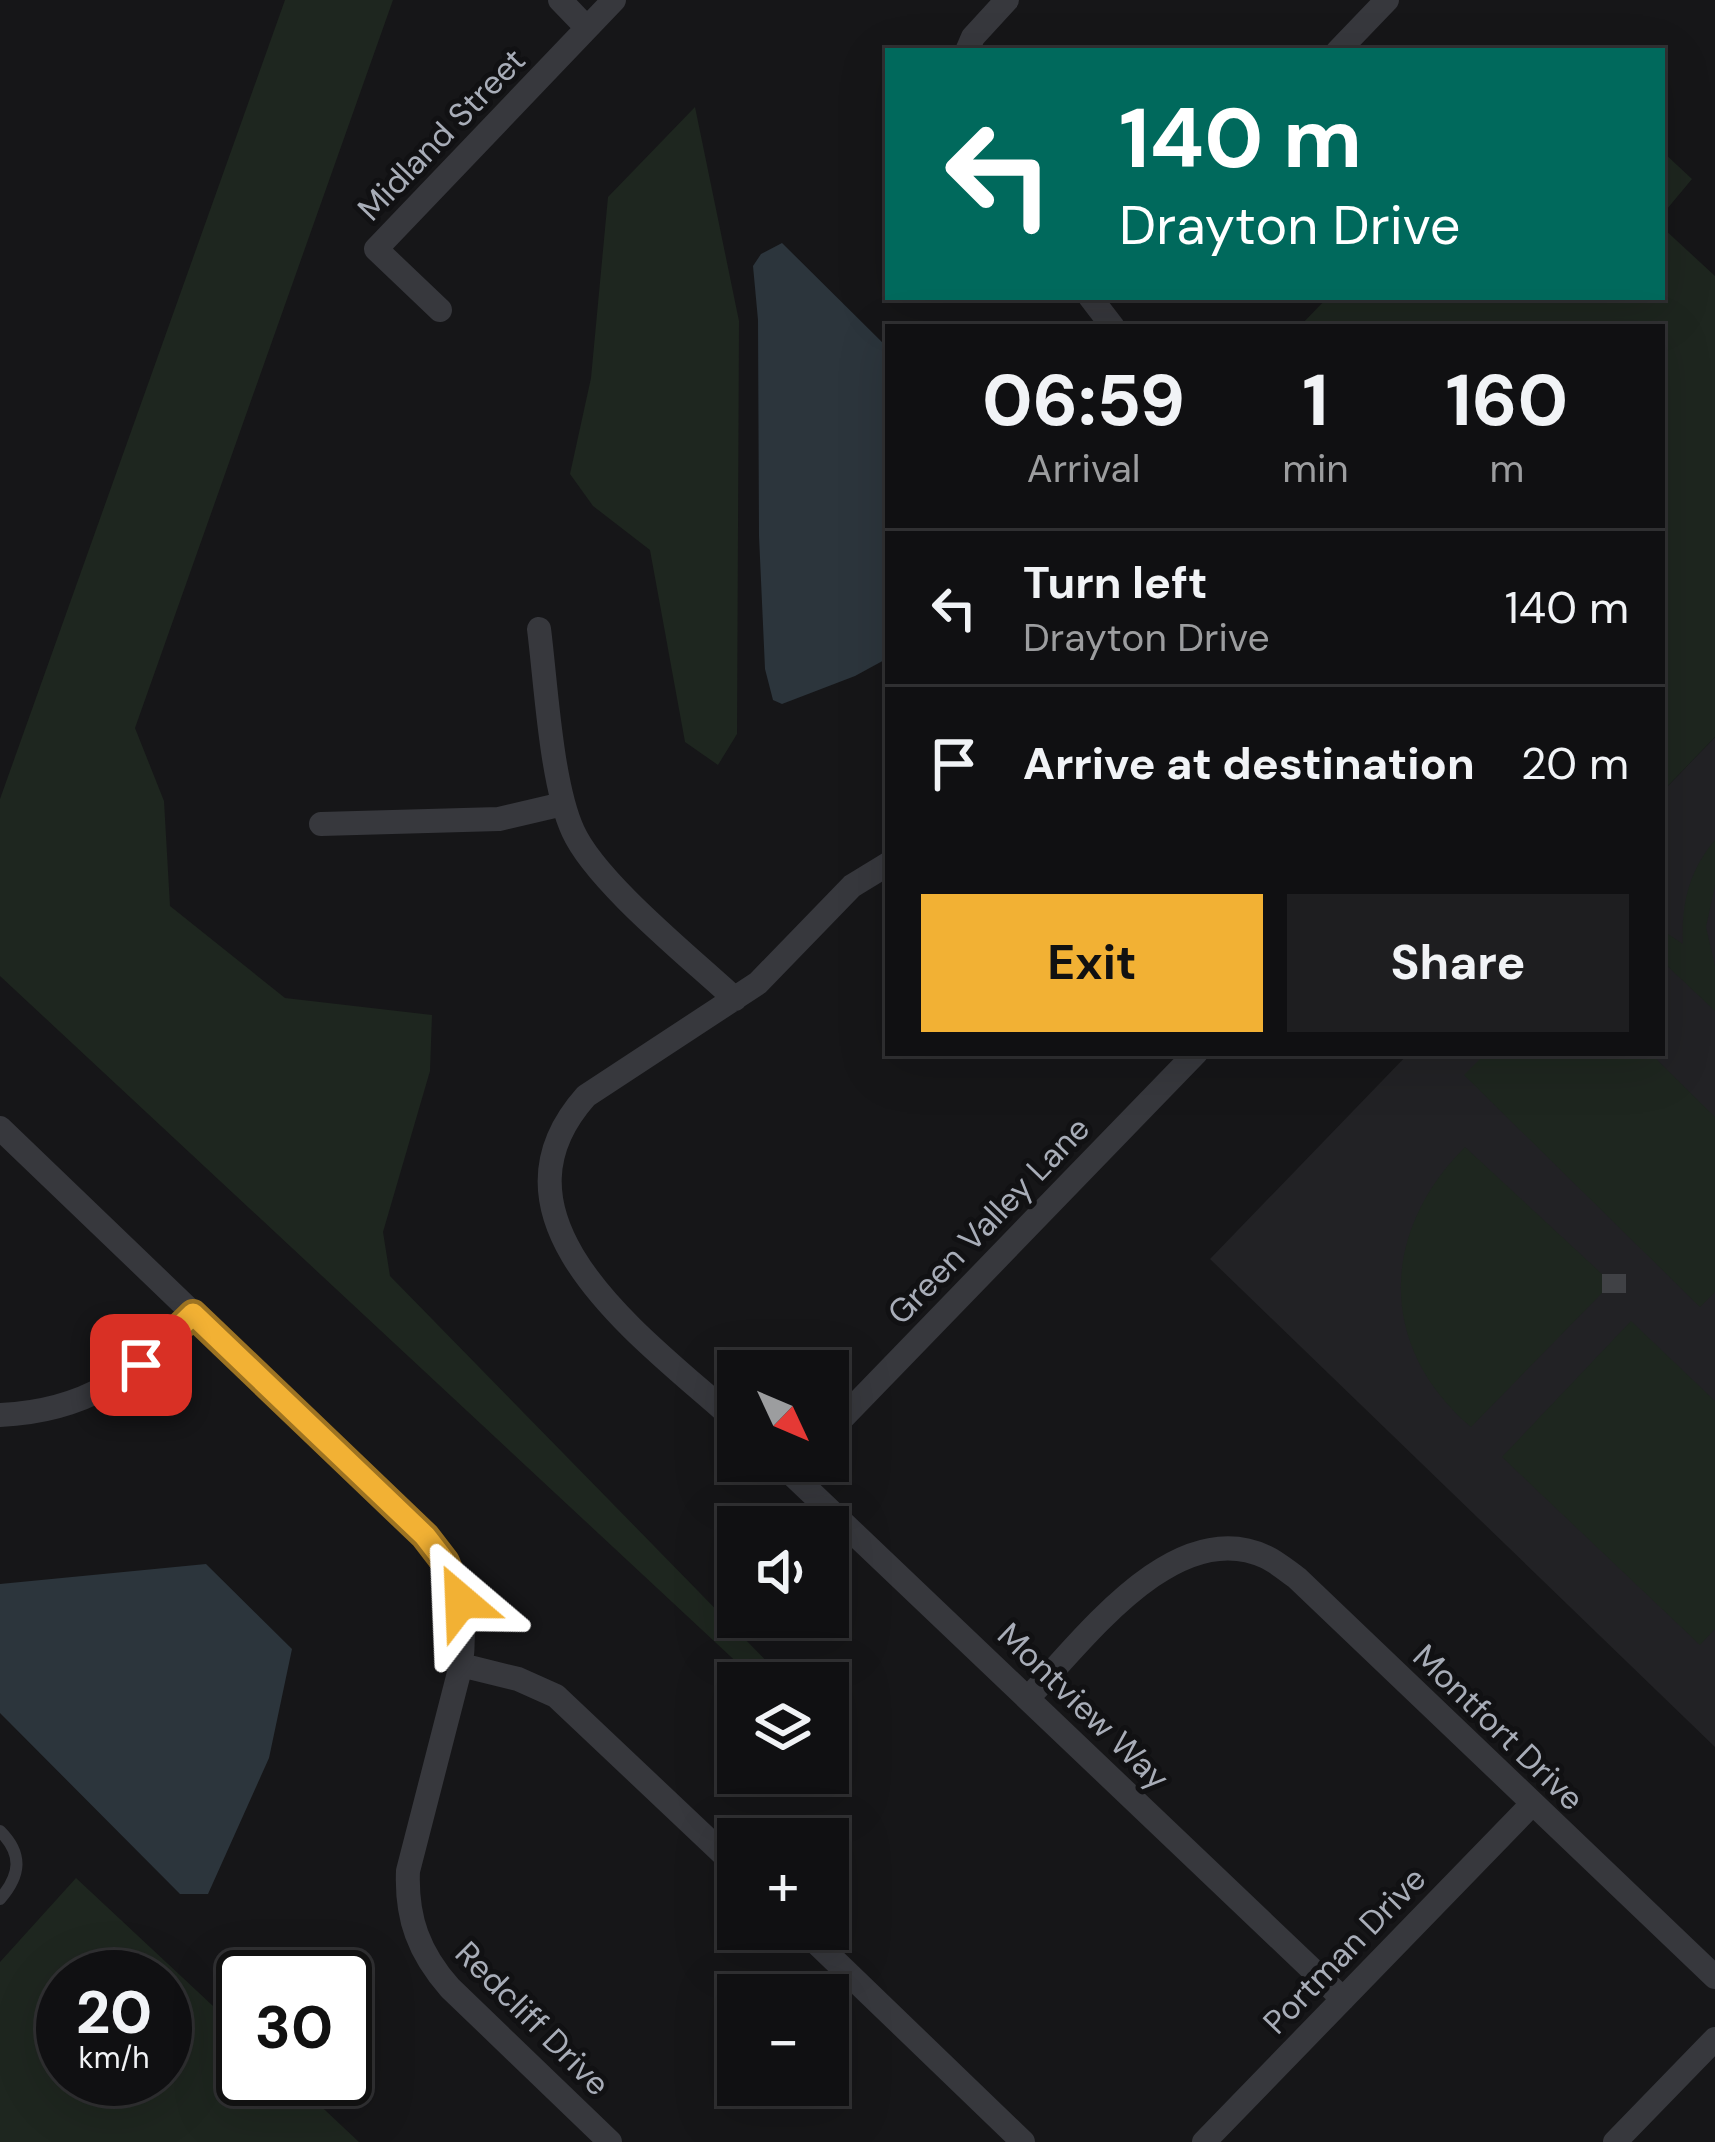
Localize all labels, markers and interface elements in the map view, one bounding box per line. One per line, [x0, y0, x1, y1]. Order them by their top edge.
street label: Midland Street [348, 39, 534, 230]
text: 140 m [1119, 84, 1362, 193]
icon: left [921, 96, 1077, 252]
text: Drayton Drive [1119, 190, 1460, 261]
text: 06:59 [982, 354, 1185, 447]
text: 1 [1302, 354, 1329, 447]
text: 160 [1446, 354, 1568, 447]
text: Arrival [1027, 443, 1140, 494]
text: min [1282, 443, 1349, 494]
text: m [1489, 443, 1524, 494]
text: Turn left [1023, 553, 1207, 612]
icon: left [921, 575, 987, 641]
text: 140 m [1505, 578, 1629, 637]
text: Drayton Drive [1023, 612, 1270, 663]
icon: arrive [921, 731, 987, 797]
text: Arrive at destination [1023, 734, 1475, 793]
text: 20 m [1521, 734, 1629, 793]
button: Exit [921, 894, 1263, 1032]
button: Share [1287, 894, 1629, 1032]
street label: Green Valley Lane [878, 1107, 1099, 1333]
pin [90, 1314, 192, 1416]
icon: arrive [108, 1332, 174, 1398]
north arrow [717, 1350, 849, 1482]
map controls [717, 1350, 849, 2106]
button: sound [717, 1506, 849, 1638]
position arrow [398, 1538, 524, 1664]
street label: Montview Way [989, 1614, 1179, 1799]
street label: Montfort Drive [1404, 1635, 1593, 1820]
button: layers [717, 1662, 849, 1794]
button: + [717, 1818, 849, 1950]
street label: Portman Drive [1254, 1858, 1435, 2043]
street label: Redcliff Drive [446, 1932, 619, 2105]
speed limit sign: 30 [216, 1950, 372, 2106]
text: 20 [76, 1973, 152, 2052]
button: − [717, 1974, 849, 2106]
text: km/h [79, 2038, 149, 2077]

